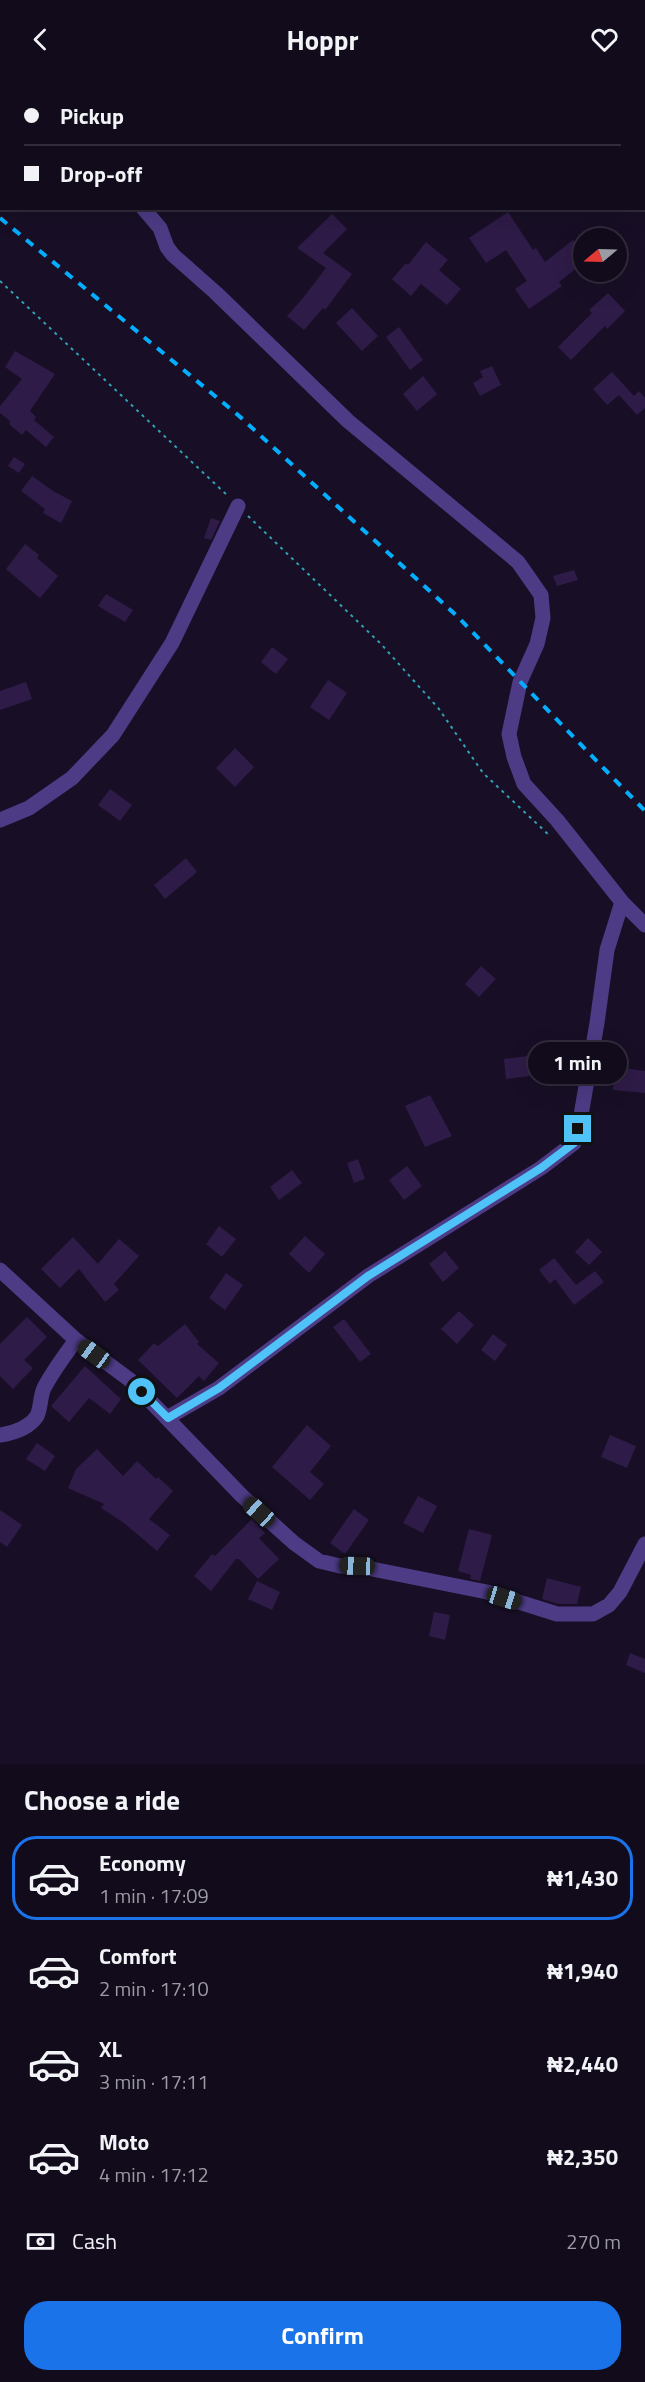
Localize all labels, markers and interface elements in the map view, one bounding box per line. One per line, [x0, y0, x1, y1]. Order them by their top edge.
text: Hoppr [287, 19, 358, 60]
icon: back [24, 23, 57, 56]
icon: heart [588, 23, 621, 56]
text: Pickup [60, 99, 124, 133]
text: Drop-off [60, 157, 142, 191]
north arrow [573, 228, 627, 282]
map controls [573, 228, 627, 282]
callout: 1 min [528, 1042, 628, 1084]
text: 1 min [553, 1047, 602, 1078]
route end [564, 1115, 591, 1142]
car [74, 1336, 114, 1372]
route start [128, 1378, 155, 1405]
car [240, 1493, 278, 1531]
car [339, 1556, 375, 1576]
car [484, 1584, 524, 1612]
text: Choose a ride [24, 1779, 180, 1820]
text: Economy [99, 1846, 186, 1880]
icon: car [27, 1851, 81, 1905]
text: ₦1,430 [547, 1861, 618, 1895]
text: 1 min · 17:09 [99, 1880, 209, 1911]
text: Comfort [99, 1939, 177, 1973]
icon: car [27, 1944, 81, 1998]
text: ₦1,940 [547, 1954, 618, 1988]
text: 2 min · 17:10 [99, 1973, 209, 2004]
text: XL [99, 2032, 122, 2066]
icon: car [27, 2037, 81, 2091]
text: ₦2,440 [547, 2047, 618, 2081]
text: 3 min · 17:11 [99, 2066, 209, 2097]
text: Moto [99, 2125, 149, 2159]
icon: car [27, 2130, 81, 2184]
text: ₦2,350 [547, 2140, 618, 2174]
text: 4 min · 17:12 [99, 2159, 209, 2190]
text: Cash [72, 2224, 117, 2258]
icon: cash [24, 2225, 57, 2258]
text: 270 m [566, 2226, 621, 2257]
button: Confirm [24, 2301, 621, 2370]

